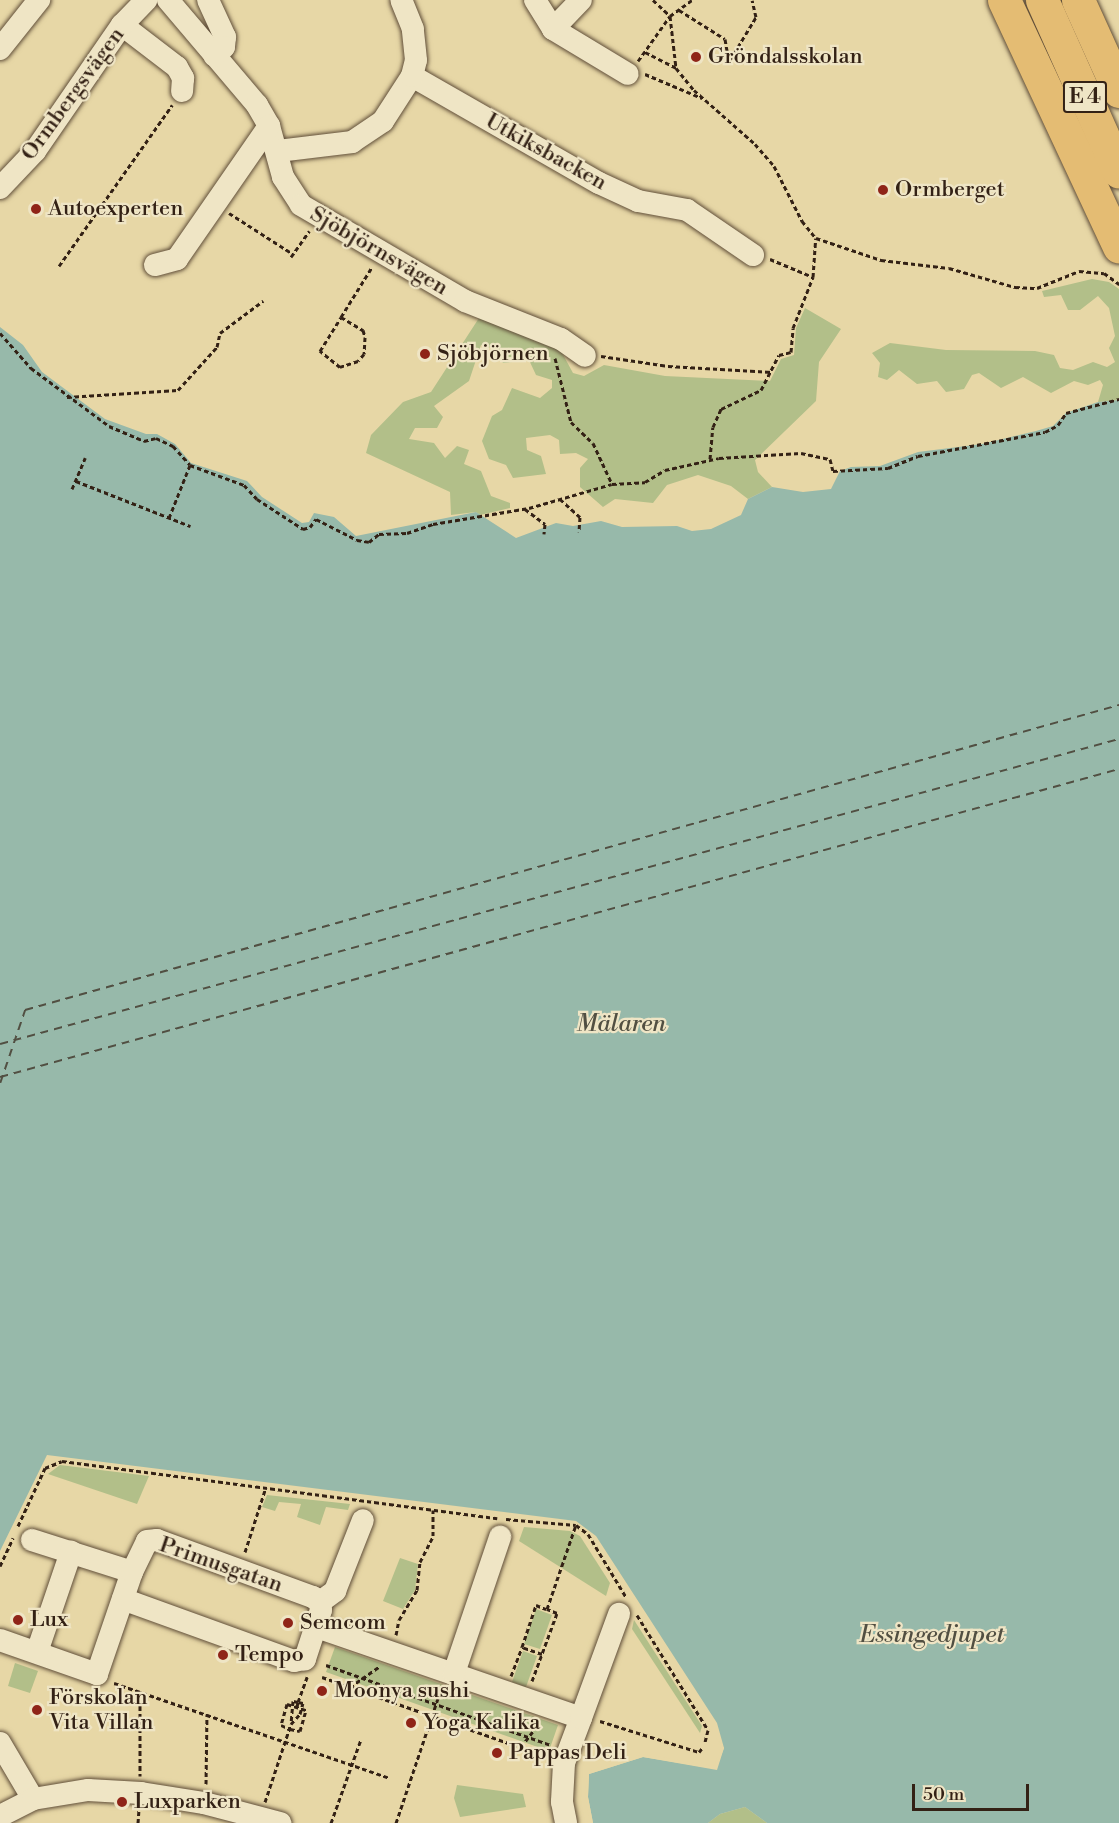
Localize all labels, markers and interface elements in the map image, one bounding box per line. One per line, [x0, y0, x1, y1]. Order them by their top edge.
street label: Ormbergsvägen [16, 22, 130, 166]
place label: Gröndalsskolan [708, 44, 863, 70]
marker: Gröndalsskolan [689, 50, 703, 64]
road number: E 4 [1062, 79, 1108, 115]
street label: Utkiksbacken [481, 108, 611, 196]
place label: Ormberget [895, 177, 1004, 203]
marker: Ormberget [876, 183, 890, 197]
place label: Autoexperten [48, 196, 183, 222]
street label: Sjöbjörnsvägen [305, 201, 453, 301]
marker: Autoexperten [29, 202, 43, 216]
place label: Sjöbjörnen [437, 341, 549, 367]
marker: Sjöbjörnen [418, 347, 432, 361]
water label: Mälaren [576, 1011, 666, 1039]
street label: Primusgatan [156, 1532, 286, 1598]
place label: Lux [30, 1607, 68, 1633]
place label: Semcom [300, 1610, 386, 1636]
marker: Lux [11, 1613, 25, 1627]
marker: Semcom [281, 1616, 295, 1630]
water label: Essingedjupet [860, 1622, 1004, 1650]
place label: Tempo [235, 1642, 304, 1668]
marker: Tempo [216, 1648, 230, 1662]
place label: Moonya sushi [334, 1678, 470, 1704]
place label: Förskolan Vita Villan [49, 1684, 153, 1736]
marker: Moonya sushi [315, 1684, 329, 1698]
marker: Förskolan Vita Villan [30, 1703, 44, 1717]
place label: Yoga Kalika [423, 1710, 540, 1736]
marker: Yoga Kalika [404, 1716, 418, 1730]
place label: Pappas Deli [509, 1740, 627, 1766]
marker: Pappas Deli [490, 1746, 504, 1760]
scale bar [915, 1772, 1032, 1810]
text: 50 m [923, 1783, 964, 1806]
place label: Luxparken [134, 1789, 241, 1815]
marker: Luxparken [115, 1795, 129, 1809]

